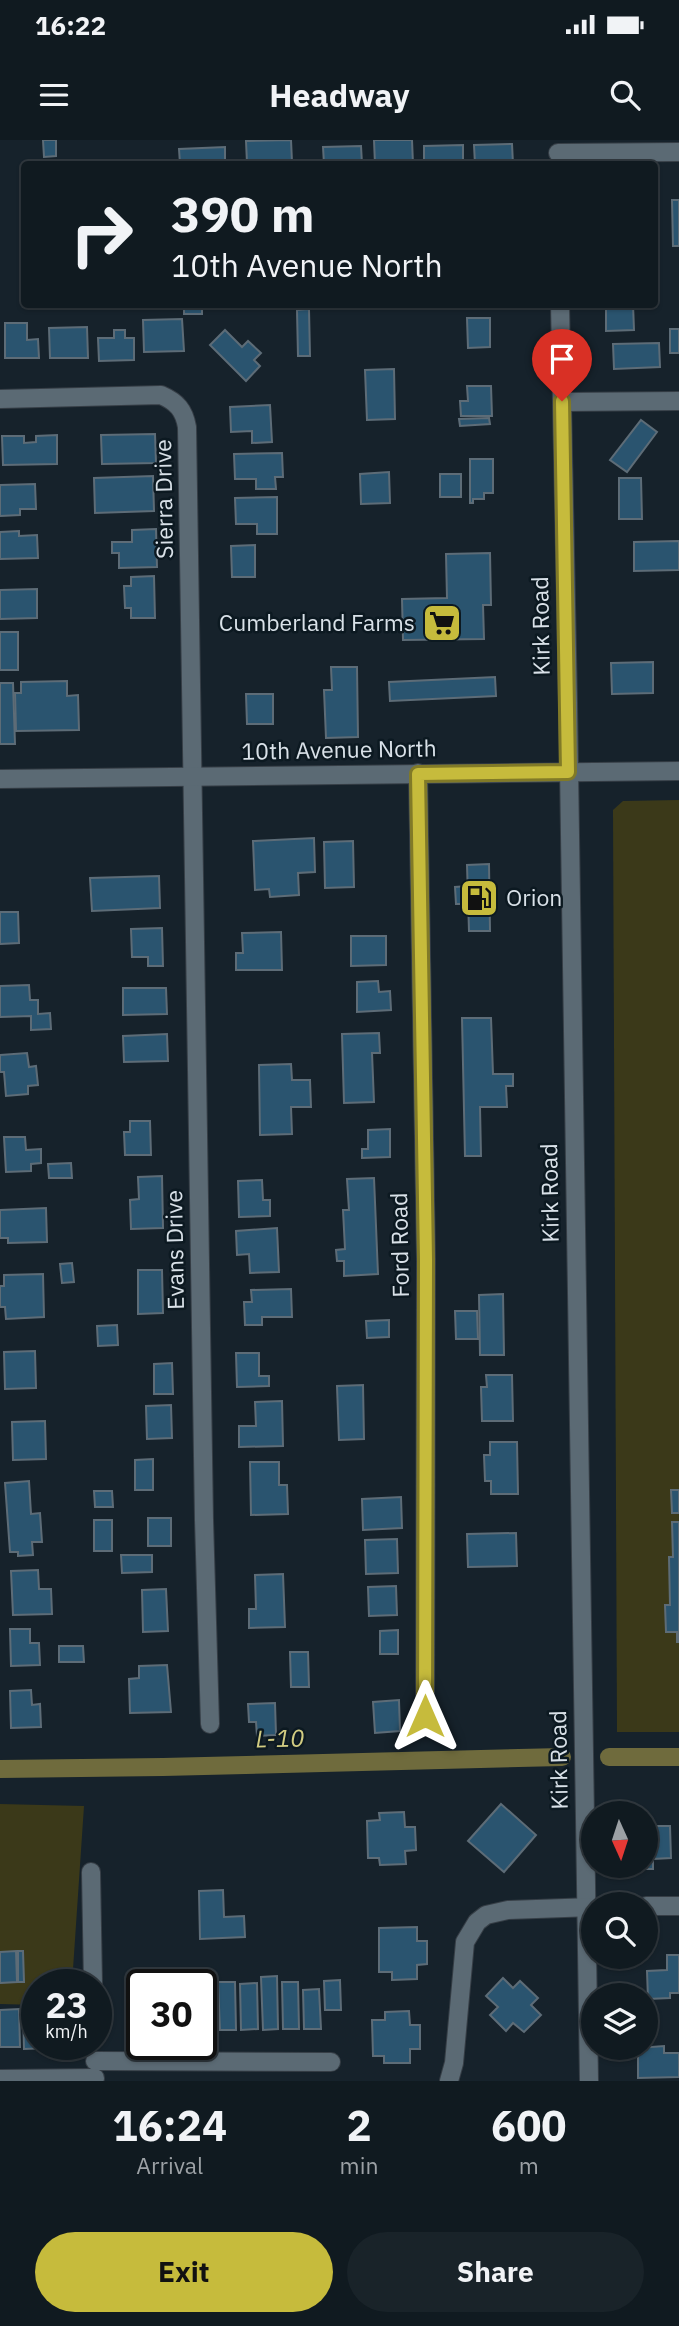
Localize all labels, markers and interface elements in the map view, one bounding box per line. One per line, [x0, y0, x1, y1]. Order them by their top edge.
text: 16:22 [35, 8, 106, 42]
text: Headway [269, 74, 410, 116]
icon: menu [35, 76, 73, 114]
icon: search [606, 76, 644, 114]
text: 390 m [171, 182, 315, 245]
icon: right [56, 189, 147, 280]
text: 10th Avenue North [171, 244, 443, 286]
pin [532, 329, 592, 401]
icon: arrive [543, 340, 581, 378]
street label: Sierra Drive [147, 439, 179, 559]
street label: Kirk Road [524, 576, 556, 676]
supermarket icon: Cumberland Farms [421, 602, 463, 644]
place label: Cumberland Farms [219, 607, 415, 637]
street label: 10th Avenue North [241, 732, 437, 766]
fuel station icon: Orion [458, 877, 500, 919]
place label: Orion [506, 882, 562, 912]
street label: Kirk Road [533, 1143, 565, 1243]
street label: Evans Drive [158, 1190, 190, 1310]
street label: Ford Road [383, 1192, 415, 1298]
position arrow [388, 1679, 462, 1753]
street label: Kirk Road [542, 1710, 574, 1810]
water label: L-10 [255, 1722, 305, 1754]
north arrow [581, 1801, 658, 1878]
map controls [581, 1801, 658, 2060]
button: search [581, 1892, 658, 1969]
speed limit sign: 30 [126, 1969, 217, 2060]
text: 23 [45, 1982, 88, 2028]
button: layers [581, 1983, 658, 2060]
text: km/h [45, 2020, 88, 2043]
text: 16:24 [112, 2098, 227, 2153]
text: 2 [346, 2098, 372, 2153]
text: 600 [491, 2098, 567, 2153]
text: Arrival [136, 2150, 203, 2180]
text: min [340, 2150, 378, 2180]
text: m [519, 2150, 539, 2180]
button: Exit [35, 2232, 333, 2312]
button: Share [347, 2232, 644, 2312]

